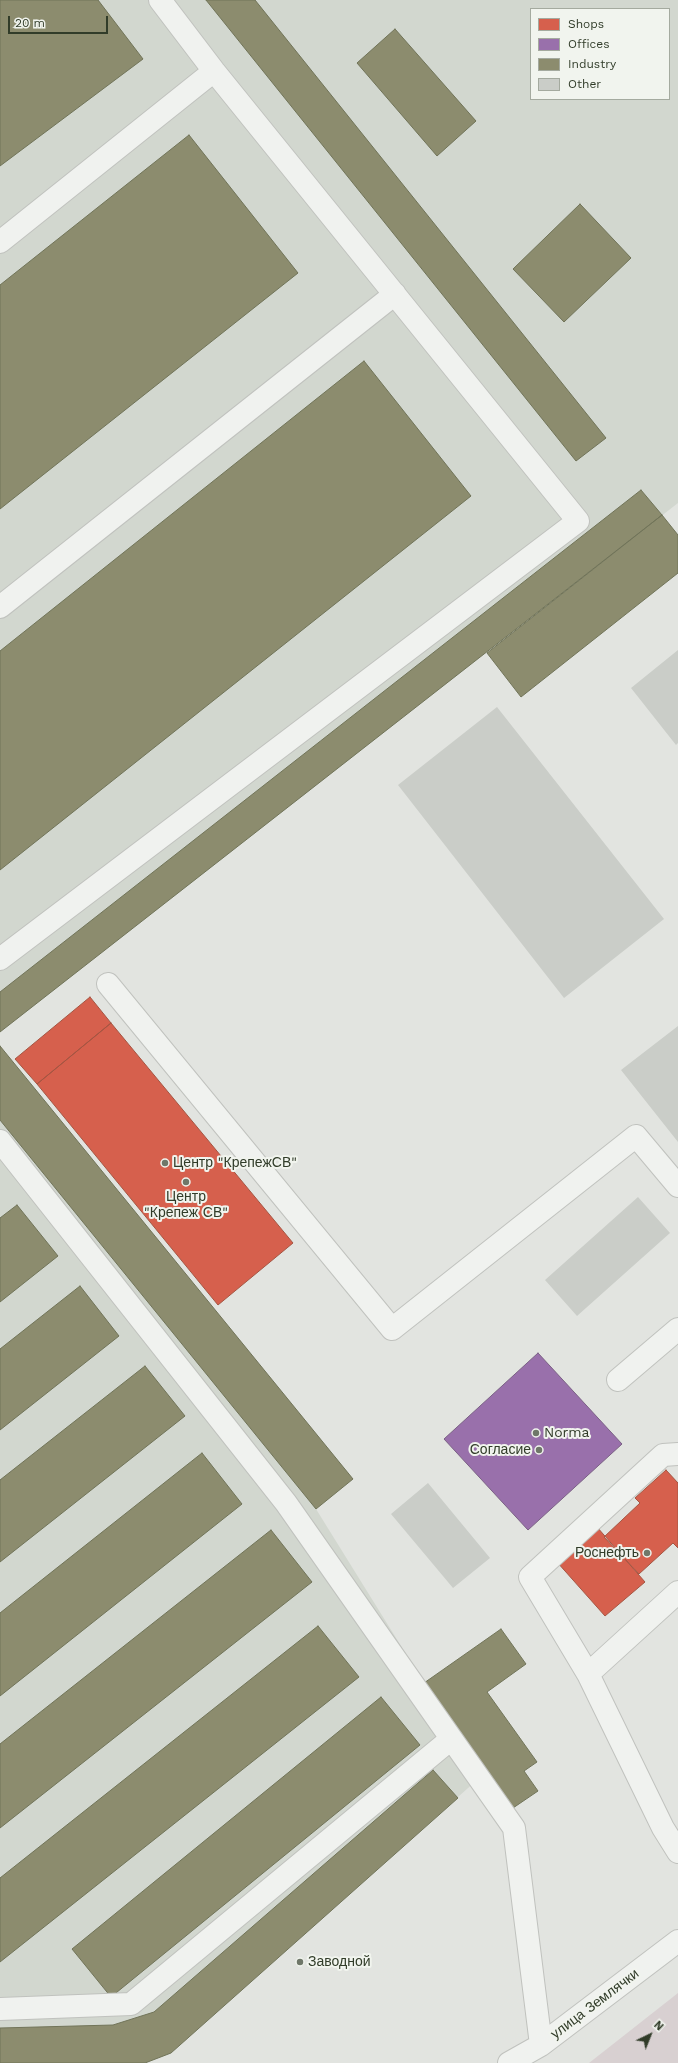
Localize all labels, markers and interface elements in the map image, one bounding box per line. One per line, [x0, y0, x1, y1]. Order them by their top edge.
scale bar [10, 8, 110, 34]
legend [530, 8, 670, 100]
text: 20 m [15, 16, 45, 30]
text: Shops [568, 17, 604, 31]
text: Offices [568, 37, 610, 51]
text: Industry [568, 57, 616, 71]
text: Other [568, 77, 601, 91]
place label: Центр "КрепежСВ" [173, 1155, 297, 1171]
marker: Центр "КрепежСВ" [160, 1158, 170, 1168]
marker: Центр "Крепеж СВ" [181, 1177, 191, 1187]
place label: Центр "Крепеж СВ" [144, 1189, 228, 1222]
place label: Norma [544, 1425, 590, 1441]
marker: Norma [531, 1428, 541, 1438]
place label: Согласие [470, 1442, 531, 1458]
marker: Согласие [534, 1445, 544, 1455]
place label: Роснефть [575, 1545, 639, 1561]
marker: Роснефть [642, 1548, 652, 1558]
place label: Заводной [308, 1954, 371, 1970]
marker: Заводной [295, 1957, 305, 1967]
street label: улица Землячки [548, 1965, 642, 2043]
north arrow [630, 2015, 670, 2055]
text: N [651, 2018, 666, 2033]

